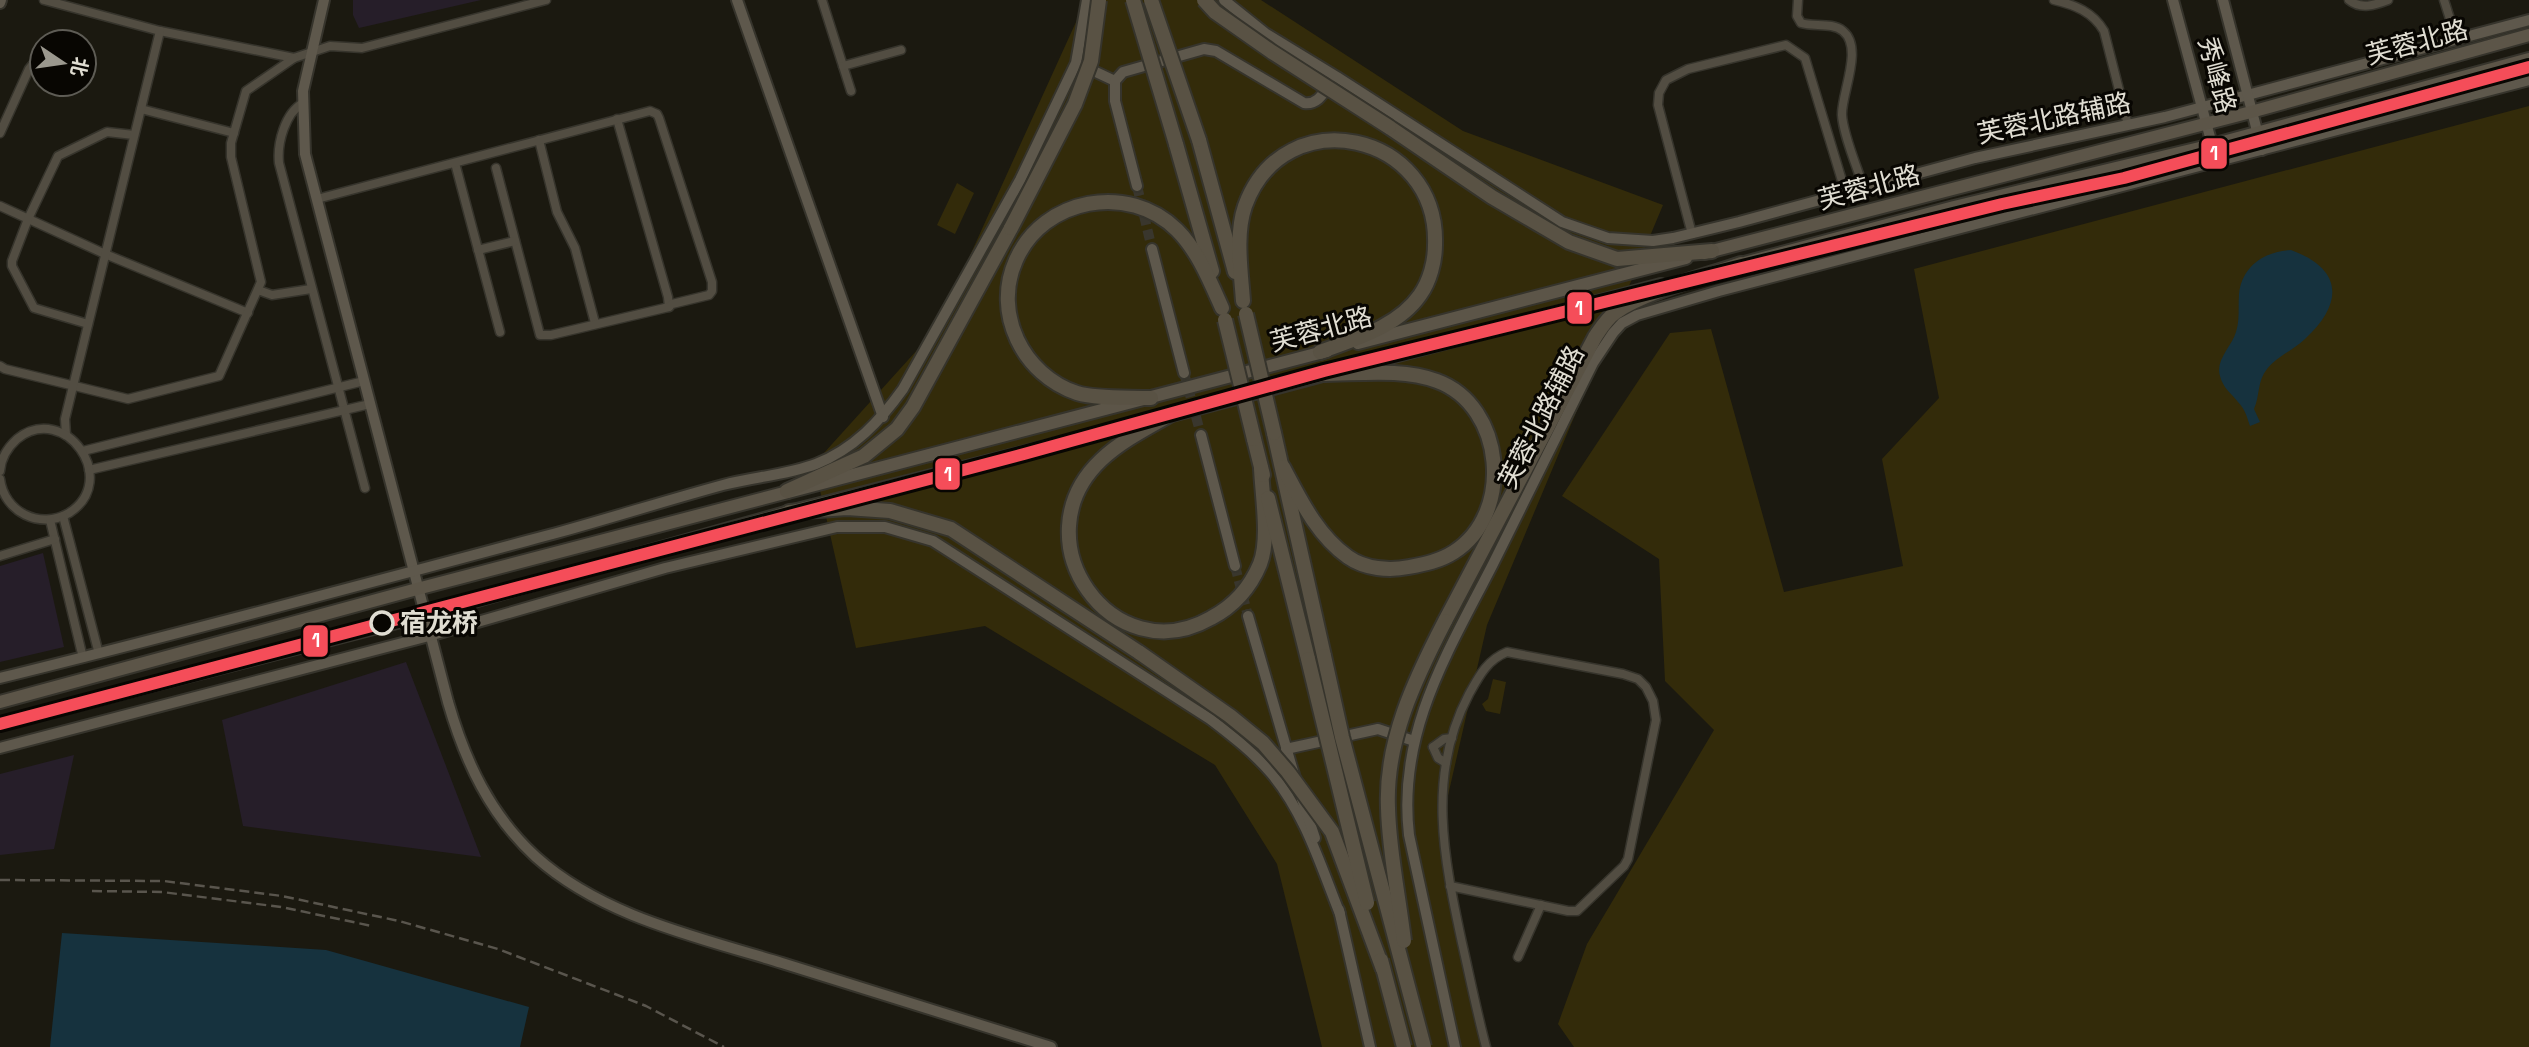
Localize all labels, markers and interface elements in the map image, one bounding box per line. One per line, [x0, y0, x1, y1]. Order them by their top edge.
street label: 芙蓉北路 [2362, 12, 2472, 72]
north arrow [28, 28, 98, 98]
street label: 秀峰路 [2190, 33, 2244, 117]
text: 北 [65, 55, 93, 79]
street label: 芙蓉北路辅路 [1974, 85, 2134, 151]
line badge: 1 [2200, 137, 2228, 170]
text: 1 [2210, 141, 2218, 166]
street label: 芙蓉北路 [1814, 157, 1924, 217]
line badge: 1 [1566, 291, 1593, 325]
text: 1 [1575, 296, 1583, 321]
street label: 芙蓉北路 [1266, 299, 1376, 359]
street label: 芙蓉北路辅路 [1490, 340, 1592, 494]
line badge: 1 [934, 457, 961, 491]
text: 1 [944, 462, 952, 487]
place label: 宿龙桥 [400, 606, 478, 640]
marker: 宿龙桥 [370, 611, 394, 635]
line badge: 1 [302, 624, 329, 658]
text: 1 [312, 628, 320, 653]

